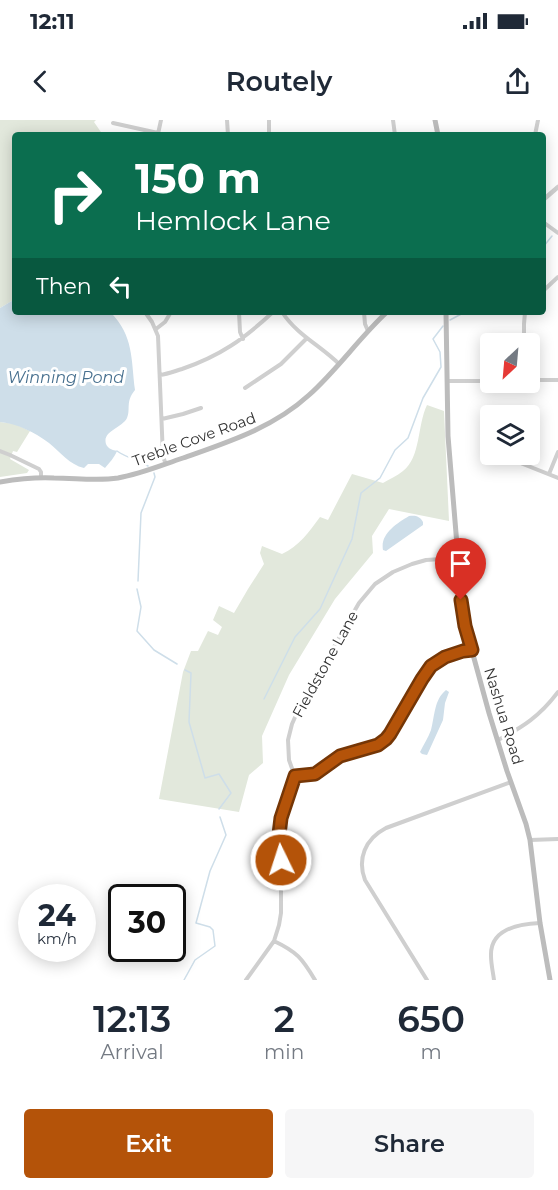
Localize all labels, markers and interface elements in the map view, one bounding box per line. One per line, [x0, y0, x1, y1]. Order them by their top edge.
text: 12:11 [30, 8, 75, 35]
icon: back [24, 65, 57, 98]
text: Routely [226, 65, 332, 98]
icon: share [501, 65, 534, 98]
text: 150 m [135, 152, 261, 204]
icon: right [36, 156, 114, 234]
text: Hemlock Lane [135, 204, 331, 237]
icon: left [104, 270, 137, 303]
text: Then [36, 273, 92, 300]
north arrow [480, 333, 540, 393]
map controls [480, 333, 540, 465]
water label: Winning Pond [8, 368, 124, 387]
button: layers [480, 405, 540, 465]
street label: Treble Cove Road [130, 408, 258, 470]
pin [435, 538, 486, 600]
icon: arrive [444, 547, 477, 580]
street label: Fieldstone Lane [288, 607, 362, 721]
street label: Nashua Road [480, 665, 528, 767]
position arrow [249, 828, 313, 892]
speed limit sign: 30 [108, 884, 186, 962]
text: 24 [38, 897, 76, 934]
text: km/h [37, 929, 77, 948]
text: 12:13 [93, 997, 171, 1041]
text: 2 [274, 997, 295, 1041]
text: 650 [397, 997, 465, 1041]
text: Arrival [100, 1040, 164, 1064]
text: min [264, 1040, 304, 1064]
text: m [420, 1040, 442, 1064]
button: Exit [24, 1109, 273, 1178]
button: Share [285, 1109, 534, 1178]

